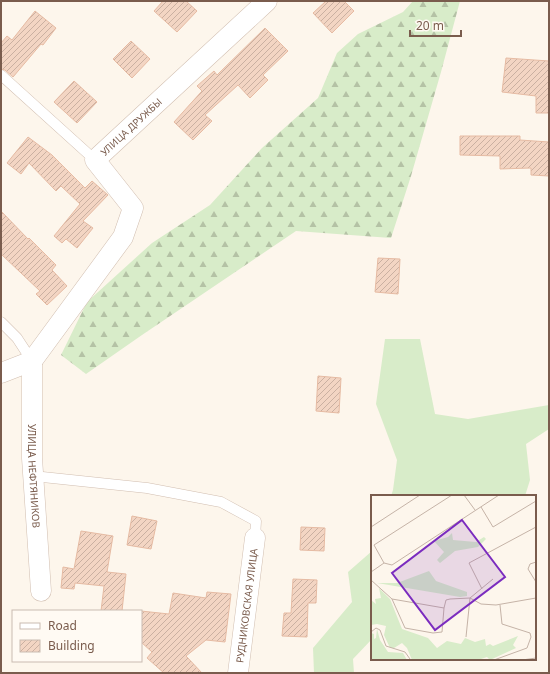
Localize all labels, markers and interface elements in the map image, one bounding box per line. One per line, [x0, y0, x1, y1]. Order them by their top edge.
scale bar [410, 12, 461, 38]
text: 20 m [416, 17, 444, 34]
street label: УЛИЦА ДРУЖБЫ [97, 95, 165, 159]
street label: УЛИЦА НЕФТЯНИКОВ [25, 424, 44, 528]
inset map [371, 495, 536, 660]
street label: РУДНИКОВСКАЯ УЛИЦА [232, 547, 261, 664]
legend [12, 610, 142, 662]
text: Road [48, 617, 77, 634]
text: Building [48, 637, 95, 654]

